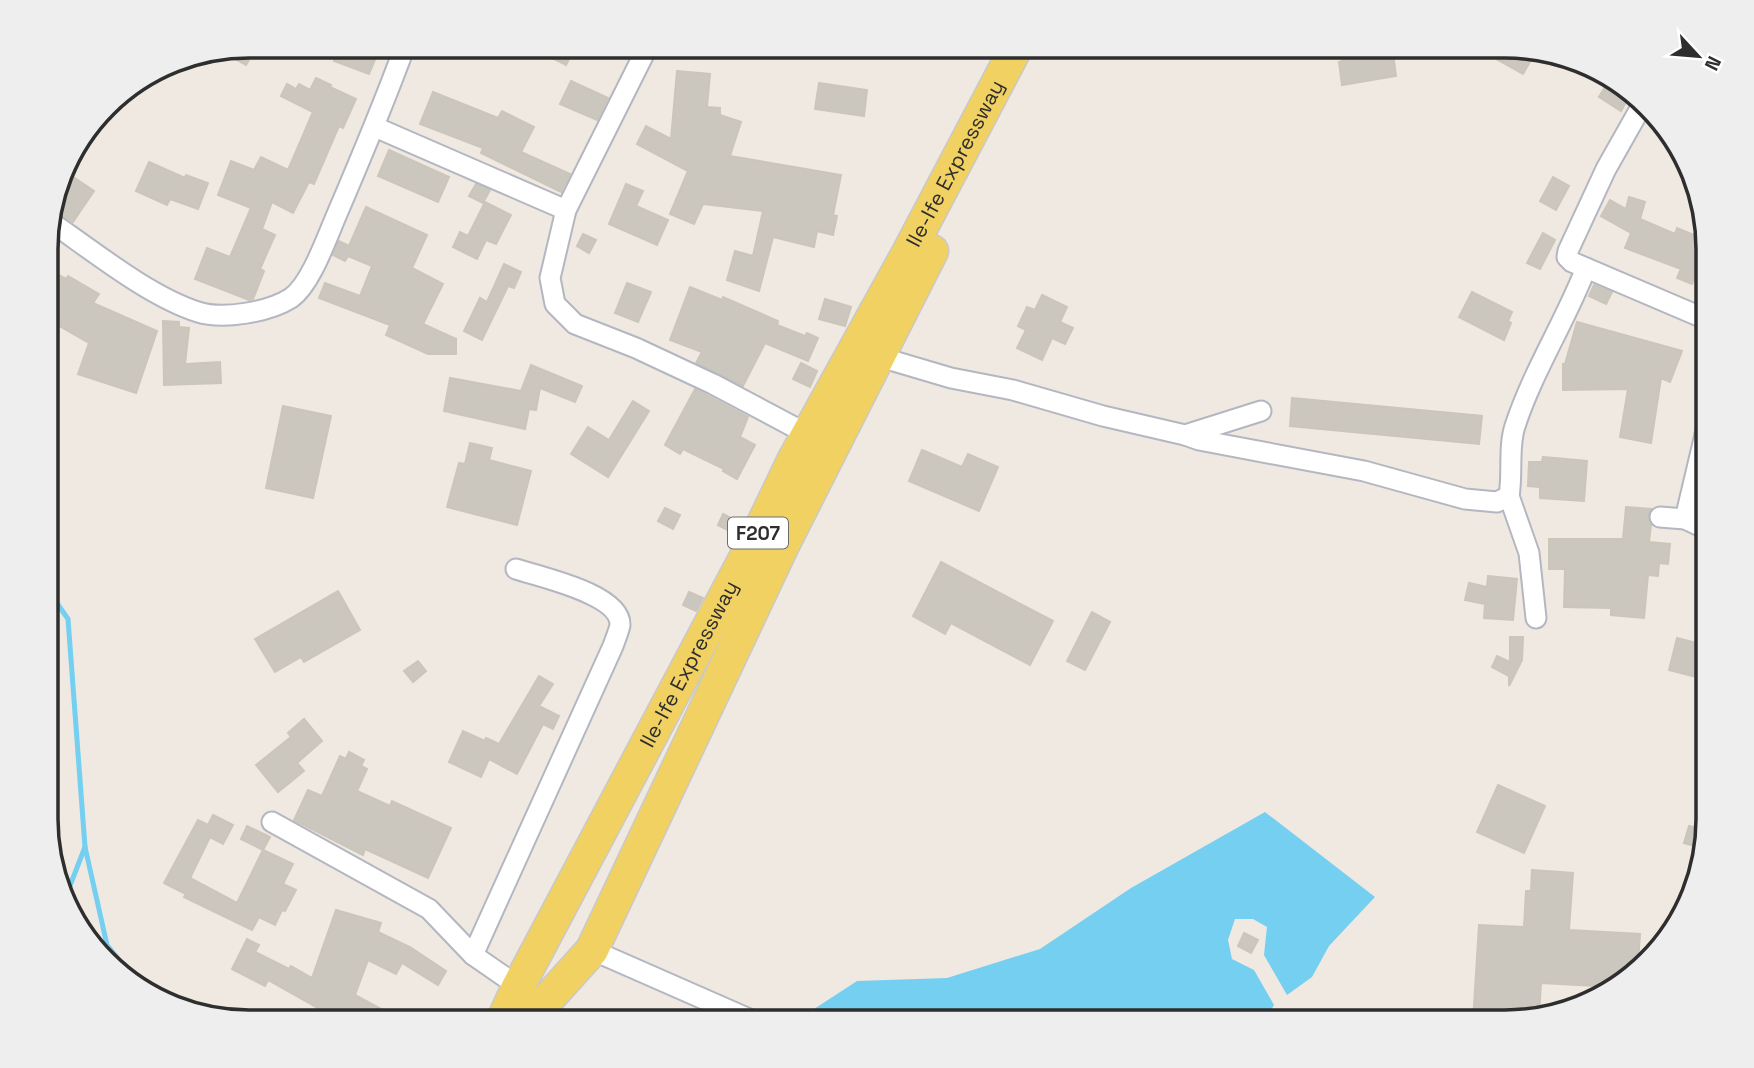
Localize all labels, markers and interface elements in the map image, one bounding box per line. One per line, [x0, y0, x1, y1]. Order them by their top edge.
north arrow [1663, 21, 1733, 91]
text: N [1699, 52, 1727, 74]
street label: Ile-Ife Expressway [900, 75, 1010, 251]
road number: F207 [728, 518, 788, 548]
street label: Ile-Ife Expressway [633, 576, 744, 752]

